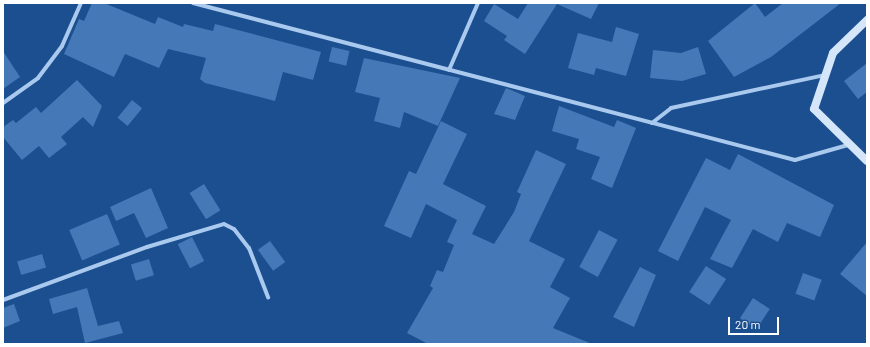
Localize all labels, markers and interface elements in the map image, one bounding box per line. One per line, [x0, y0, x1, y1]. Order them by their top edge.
scale bar [730, 309, 781, 335]
text: 20 m [735, 317, 761, 331]

